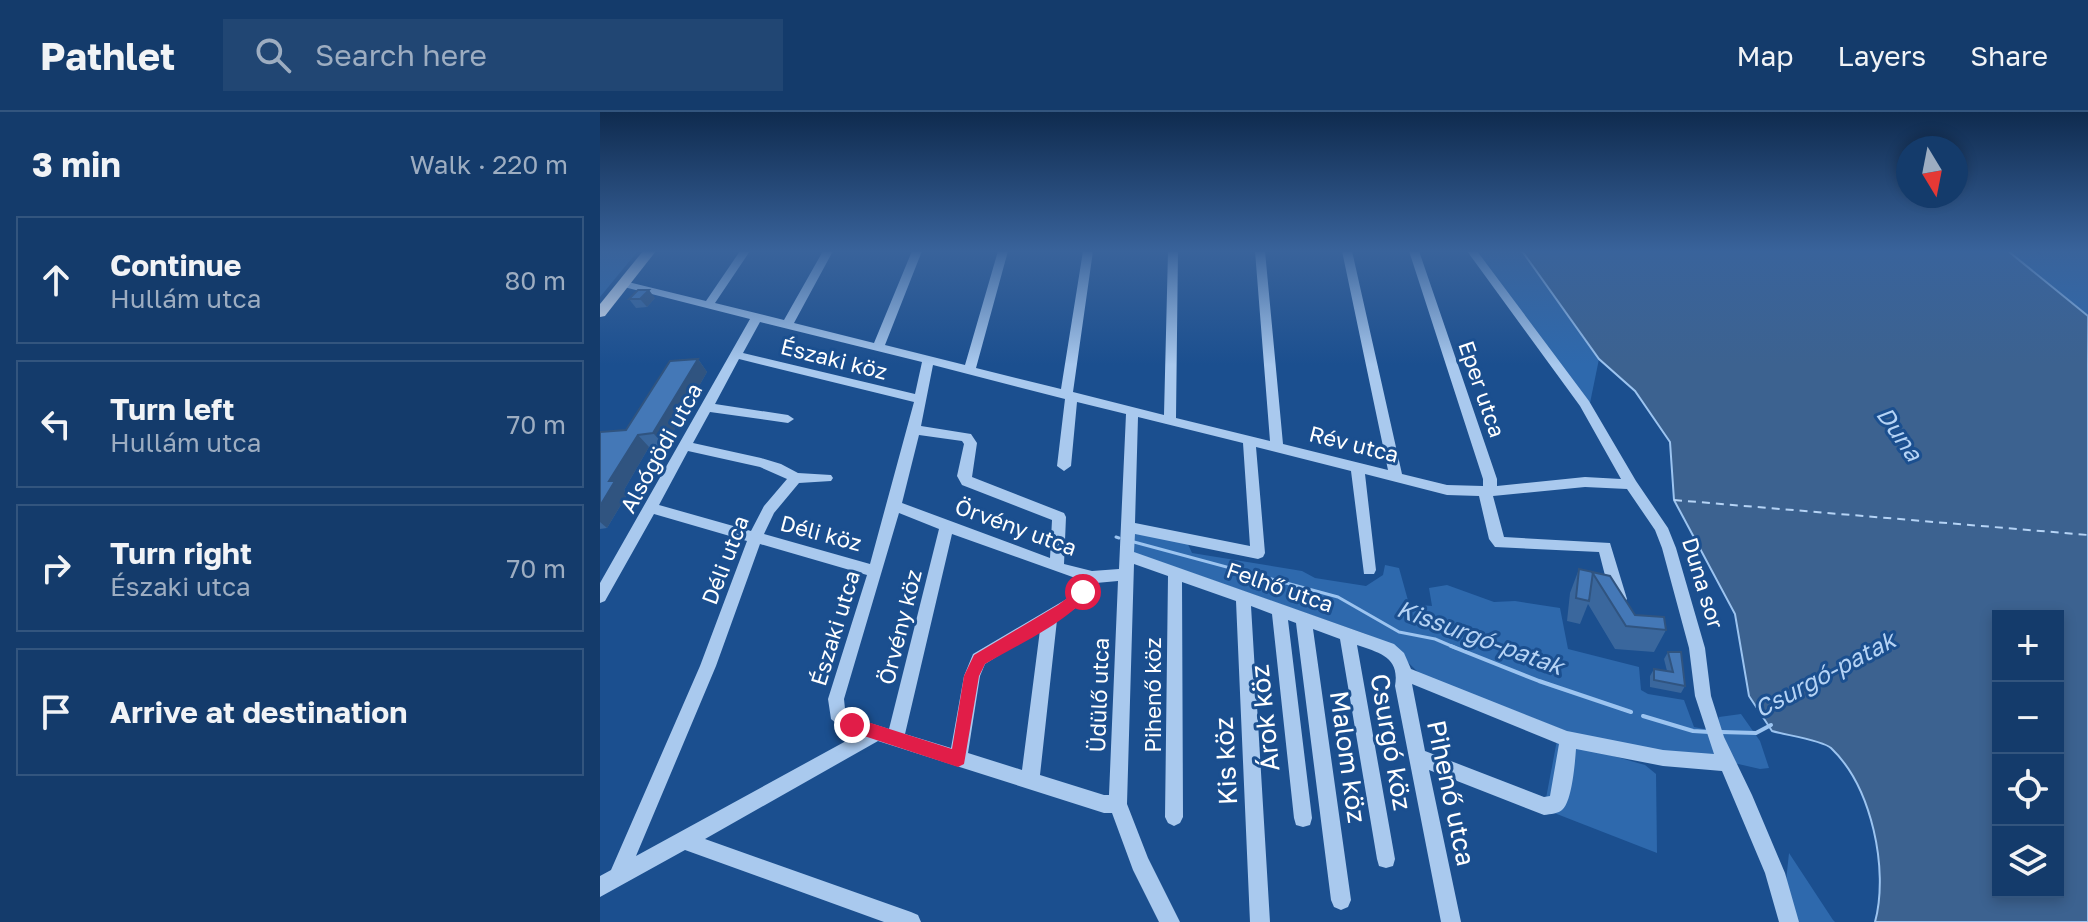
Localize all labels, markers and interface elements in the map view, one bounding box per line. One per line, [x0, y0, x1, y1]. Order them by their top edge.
search box [223, 19, 783, 91]
text: Pathlet [40, 33, 175, 78]
icon: search [251, 33, 295, 77]
text: Search here [315, 37, 487, 73]
text: Map [1736, 39, 1794, 72]
text: Layers [1838, 39, 1926, 72]
text: Share [1970, 39, 2048, 72]
north arrow [1896, 136, 1968, 208]
text: 3 min [32, 144, 121, 184]
text: Walk · 220 m [410, 149, 568, 180]
text: Continue [110, 247, 241, 283]
icon: ahead [34, 258, 78, 302]
text: 80 m [505, 265, 566, 296]
text: Hullám utca [110, 283, 261, 314]
street label: Északi köz [778, 332, 890, 385]
street label: Eper utca [1453, 337, 1512, 441]
street label: Alsógödi utca [614, 378, 707, 517]
text: Turn left [110, 391, 235, 427]
water label: Duna [1871, 400, 1930, 467]
icon: left [34, 402, 78, 446]
text: 70 m [507, 409, 566, 440]
street label: Rév utca [1307, 419, 1402, 468]
text: Hullám utca [110, 427, 261, 458]
street label: Örvény utca [952, 492, 1081, 561]
street label: Déli köz [778, 509, 865, 556]
street label: Déli utca [695, 512, 754, 608]
street label: Duna sor [1677, 534, 1730, 632]
text: Turn right [110, 535, 252, 571]
icon: right [34, 546, 78, 590]
text: 70 m [507, 553, 566, 584]
street label: Felhő utca [1223, 556, 1337, 617]
street label: Északi utca [804, 567, 865, 689]
street label: Örvény köz [872, 567, 927, 687]
text: Északi utca [110, 571, 251, 602]
route start [1065, 574, 1101, 610]
water label: Kissurgó-patak [1393, 593, 1570, 682]
map controls [1992, 610, 2064, 898]
button: + [1992, 610, 2064, 682]
water label: Csurgó-patak [1749, 623, 1902, 724]
street label: Üdülő utca [1083, 637, 1114, 753]
street label: Pihenő köz [1139, 637, 1166, 753]
street label: Árok köz [1243, 663, 1286, 773]
street label: Csurgó köz [1364, 671, 1419, 813]
button: − [1992, 682, 2064, 754]
street label: Malom köz [1324, 689, 1373, 825]
icon: arrive [34, 690, 78, 734]
text: Arrive at destination [110, 694, 407, 730]
route end [834, 707, 870, 743]
street label: Kis köz [1208, 716, 1243, 806]
street label: Pihenő utca [1421, 717, 1482, 869]
button: locate [1992, 754, 2064, 826]
button: layers [1992, 826, 2064, 898]

